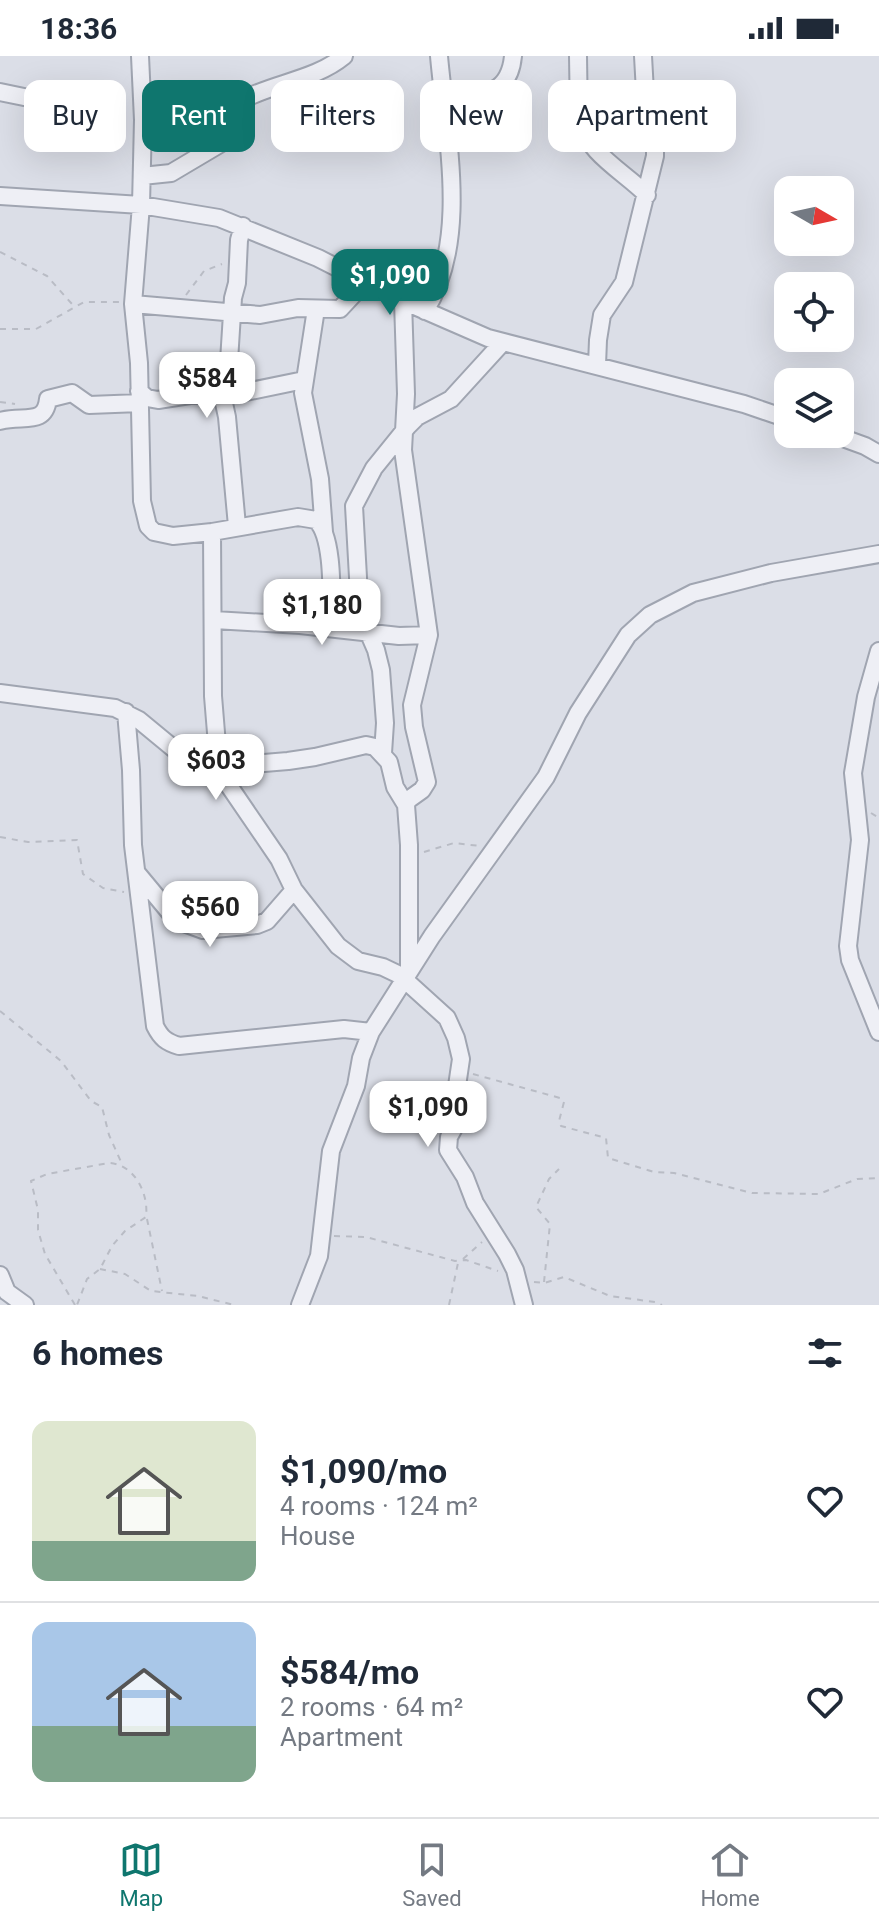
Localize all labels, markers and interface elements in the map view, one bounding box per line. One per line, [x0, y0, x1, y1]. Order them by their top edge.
text: 18:36 [40, 11, 117, 46]
chip: Buy [24, 80, 126, 152]
chip: Rent [142, 80, 255, 152]
chip: Filters [271, 80, 404, 152]
chip: New [420, 80, 532, 152]
chip: Apartment [548, 80, 736, 152]
north arrow [774, 176, 854, 256]
map controls [774, 176, 854, 448]
pin: $1,090 [325, 249, 455, 317]
text: $1,090 [350, 260, 430, 290]
button: locate [774, 272, 854, 352]
pin: $584 [160, 352, 254, 420]
text: $584 [177, 363, 237, 393]
button: layers [774, 368, 854, 448]
pin: $1,180 [257, 579, 387, 647]
text: $1,180 [282, 590, 362, 620]
pin: $603 [169, 734, 263, 802]
text: $603 [186, 745, 246, 775]
pin: $560 [163, 881, 257, 949]
text: $560 [180, 892, 240, 922]
pin: $1,090 [363, 1081, 493, 1149]
text: $1,090 [388, 1092, 468, 1122]
icon: filters [803, 1331, 847, 1375]
text: 6 homes [32, 1333, 163, 1373]
text: $1,090/mo [280, 1451, 447, 1491]
icon: home [96, 1453, 192, 1549]
icon: heart [803, 1479, 847, 1523]
text: 4 rooms · 124 m² [280, 1491, 478, 1521]
text: House [280, 1521, 355, 1551]
text: $584/mo [280, 1652, 419, 1692]
icon: home [96, 1654, 192, 1750]
icon: heart [803, 1680, 847, 1724]
text: 2 rooms · 64 m² [280, 1692, 463, 1722]
text: Apartment [280, 1722, 403, 1752]
tab: Map [119, 1838, 163, 1911]
tab: Saved [402, 1838, 462, 1911]
tab: Home [700, 1838, 760, 1911]

